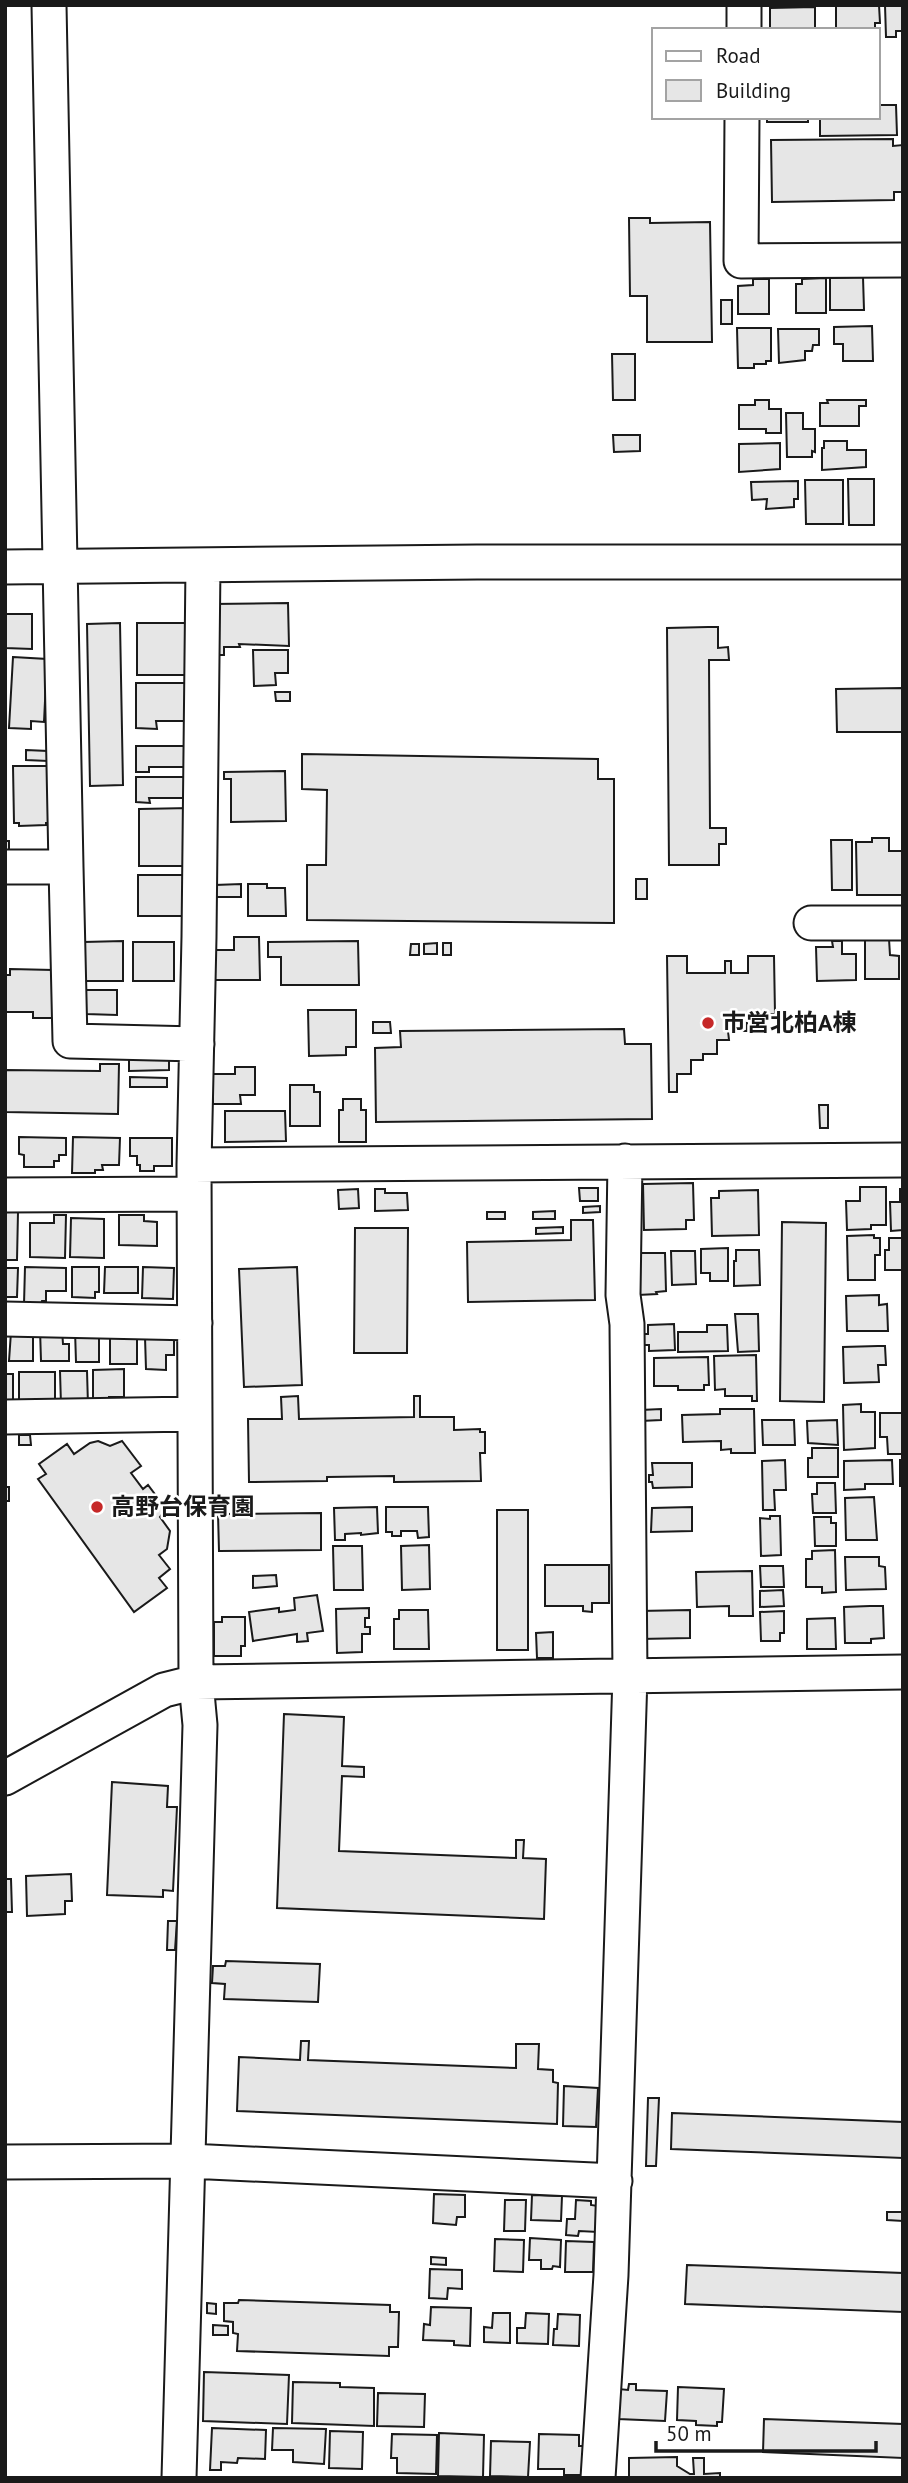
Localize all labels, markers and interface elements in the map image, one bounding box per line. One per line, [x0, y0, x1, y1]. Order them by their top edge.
legend [652, 28, 880, 119]
text: Road [716, 42, 760, 69]
text: Building [716, 77, 791, 104]
place label: 市営北柏A棟 [722, 1007, 857, 1038]
marker: 市営北柏A棟 [700, 1015, 716, 1031]
place label: 高野台保育園 [111, 1491, 255, 1522]
marker: 高野台保育園 [89, 1499, 105, 1515]
scale bar [656, 2410, 876, 2454]
text: 50 m [666, 2420, 712, 2447]

